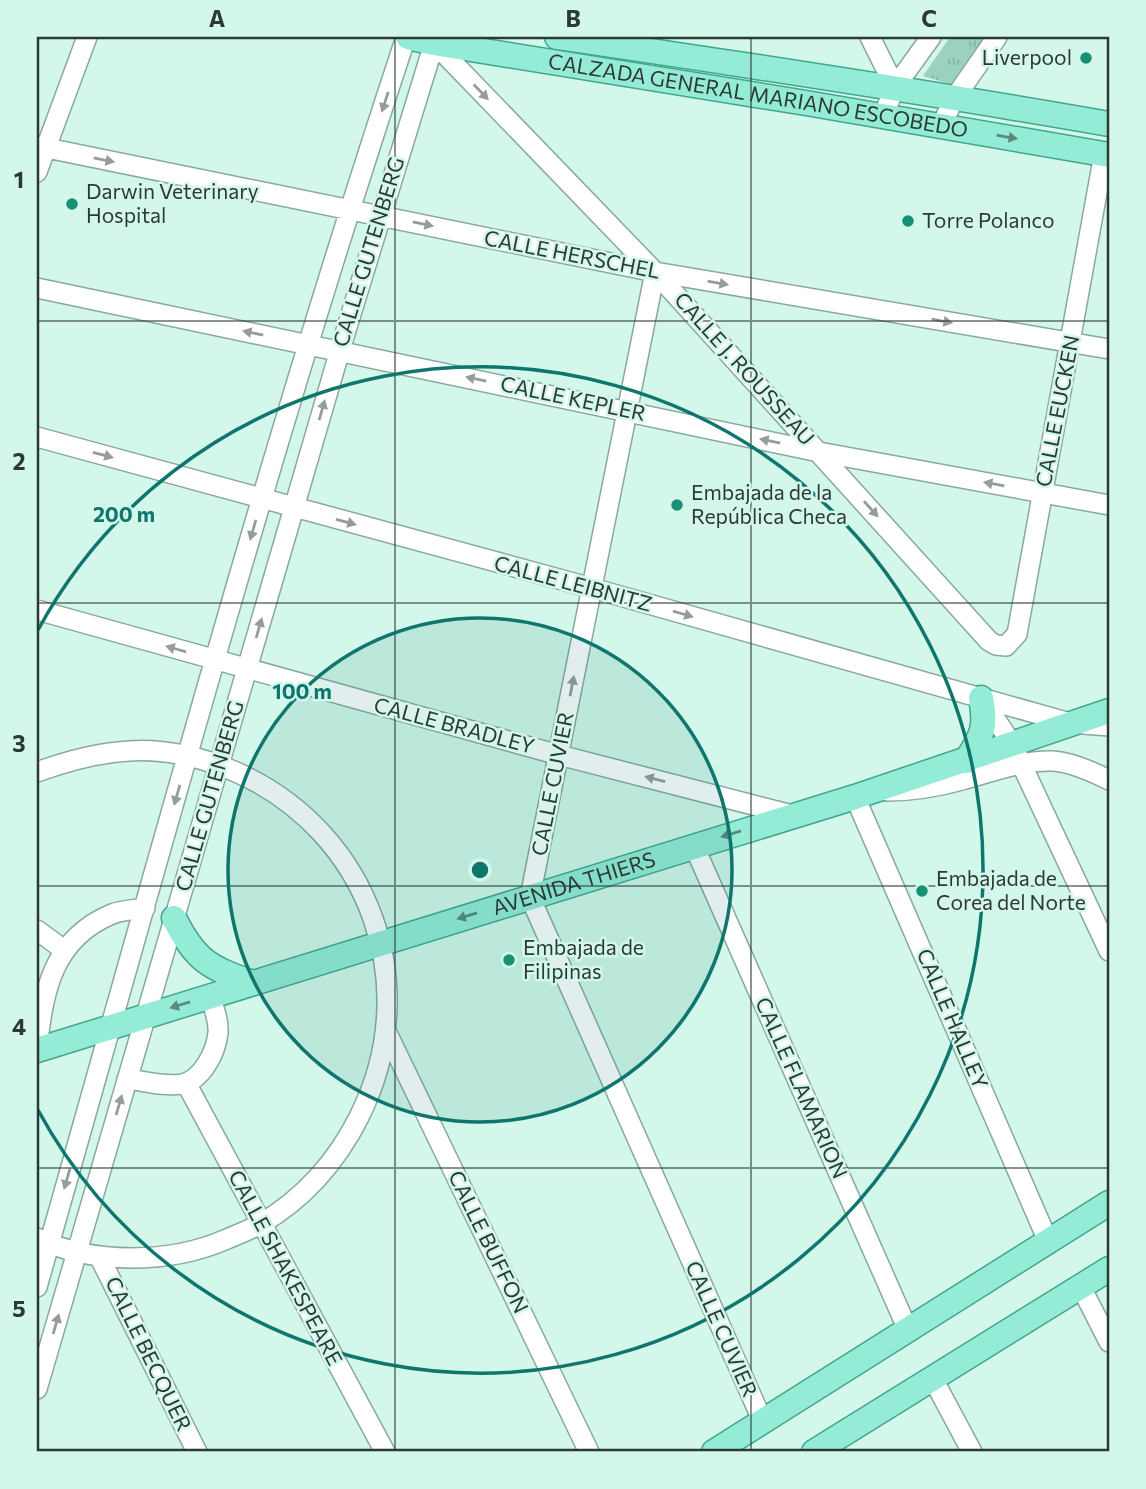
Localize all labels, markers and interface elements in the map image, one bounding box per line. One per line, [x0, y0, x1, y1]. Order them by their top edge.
text: A [209, 4, 226, 32]
text: B [565, 4, 581, 32]
text: C [921, 4, 937, 32]
place label: Liverpool [982, 44, 1072, 69]
street label: CALZADA GENERAL MARIANO ESCOBEDO [547, 48, 970, 142]
marker: Liverpool [1078, 50, 1094, 66]
one-way arrow [473, 83, 489, 100]
one-way arrow [379, 91, 389, 112]
one-way arrow [996, 132, 1018, 143]
one-way arrow [93, 154, 115, 165]
street label: CALLE GUTENBERG [327, 154, 408, 349]
text: 1 [14, 165, 24, 193]
place label: Darwin Veterinary Hospital [86, 178, 259, 227]
marker: Darwin Veterinary Hospital [64, 196, 80, 212]
place label: Torre Polanco [922, 207, 1055, 232]
marker: Torre Polanco [900, 213, 916, 229]
one-way arrow [412, 219, 434, 230]
street label: CALLE HERSCHEL [482, 224, 662, 283]
one-way arrow [707, 278, 729, 289]
street label: CALLE J. ROUSSEAU [670, 286, 820, 450]
one-way arrow [931, 316, 953, 327]
one-way arrow [242, 327, 264, 338]
street label: CALLE EUCKEN [1030, 333, 1083, 489]
street label: CALLE KEPLER [498, 370, 648, 425]
one-way arrow [465, 373, 487, 384]
one-way arrow [318, 399, 328, 420]
one-way arrow [759, 436, 781, 447]
text: 2 [12, 447, 26, 475]
one-way arrow [92, 450, 114, 461]
one-way arrow [983, 478, 1005, 489]
place label: Embajada de la República Checa [691, 479, 847, 528]
marker: Embajada de la República Checa [669, 497, 685, 513]
one-way arrow [862, 500, 878, 517]
text: 200 m [93, 501, 155, 526]
one-way arrow [335, 517, 357, 528]
one-way arrow [247, 519, 257, 540]
street label: CALLE LEIBNITZ [492, 549, 655, 616]
one-way arrow [672, 609, 694, 620]
one-way arrow [254, 618, 264, 639]
one-way arrow [165, 643, 186, 653]
one-way arrow [567, 675, 578, 697]
text: 100 m [272, 678, 332, 703]
street label: CALLE BRADLEY [371, 691, 538, 758]
street label: CALLE GUTENBERG [169, 697, 248, 894]
street label: CALLE CUVIER [525, 710, 578, 858]
text: 3 [12, 729, 26, 757]
one-way arrow [644, 773, 666, 784]
one-way arrow [171, 785, 181, 806]
one-way arrow [721, 829, 742, 840]
street label: AVENIDA THIERS [489, 846, 658, 919]
centre of rings [468, 858, 492, 882]
place label: Embajada de Corea del Norte [936, 865, 1086, 914]
marker: Embajada de Corea del Norte [914, 883, 930, 899]
one-way arrow [457, 912, 478, 922]
place label: Embajada de Filipinas [523, 934, 644, 983]
street label: CALLE HALLEY [913, 945, 994, 1093]
marker: Embajada de Filipinas [501, 952, 517, 968]
street label: CALLE FLAMARION [751, 993, 854, 1182]
one-way arrow [169, 1001, 190, 1011]
text: 4 [12, 1012, 26, 1040]
one-way arrow [115, 1095, 125, 1116]
street label: CALLE SHAKESPEARE [224, 1165, 348, 1369]
street label: CALLE BUFFON [444, 1166, 535, 1317]
one-way arrow [62, 1169, 72, 1190]
street label: CALLE CUVIER [681, 1257, 763, 1400]
street label: CALLE BECQUER [101, 1272, 198, 1435]
text: 5 [12, 1294, 26, 1322]
one-way arrow [51, 1313, 61, 1334]

